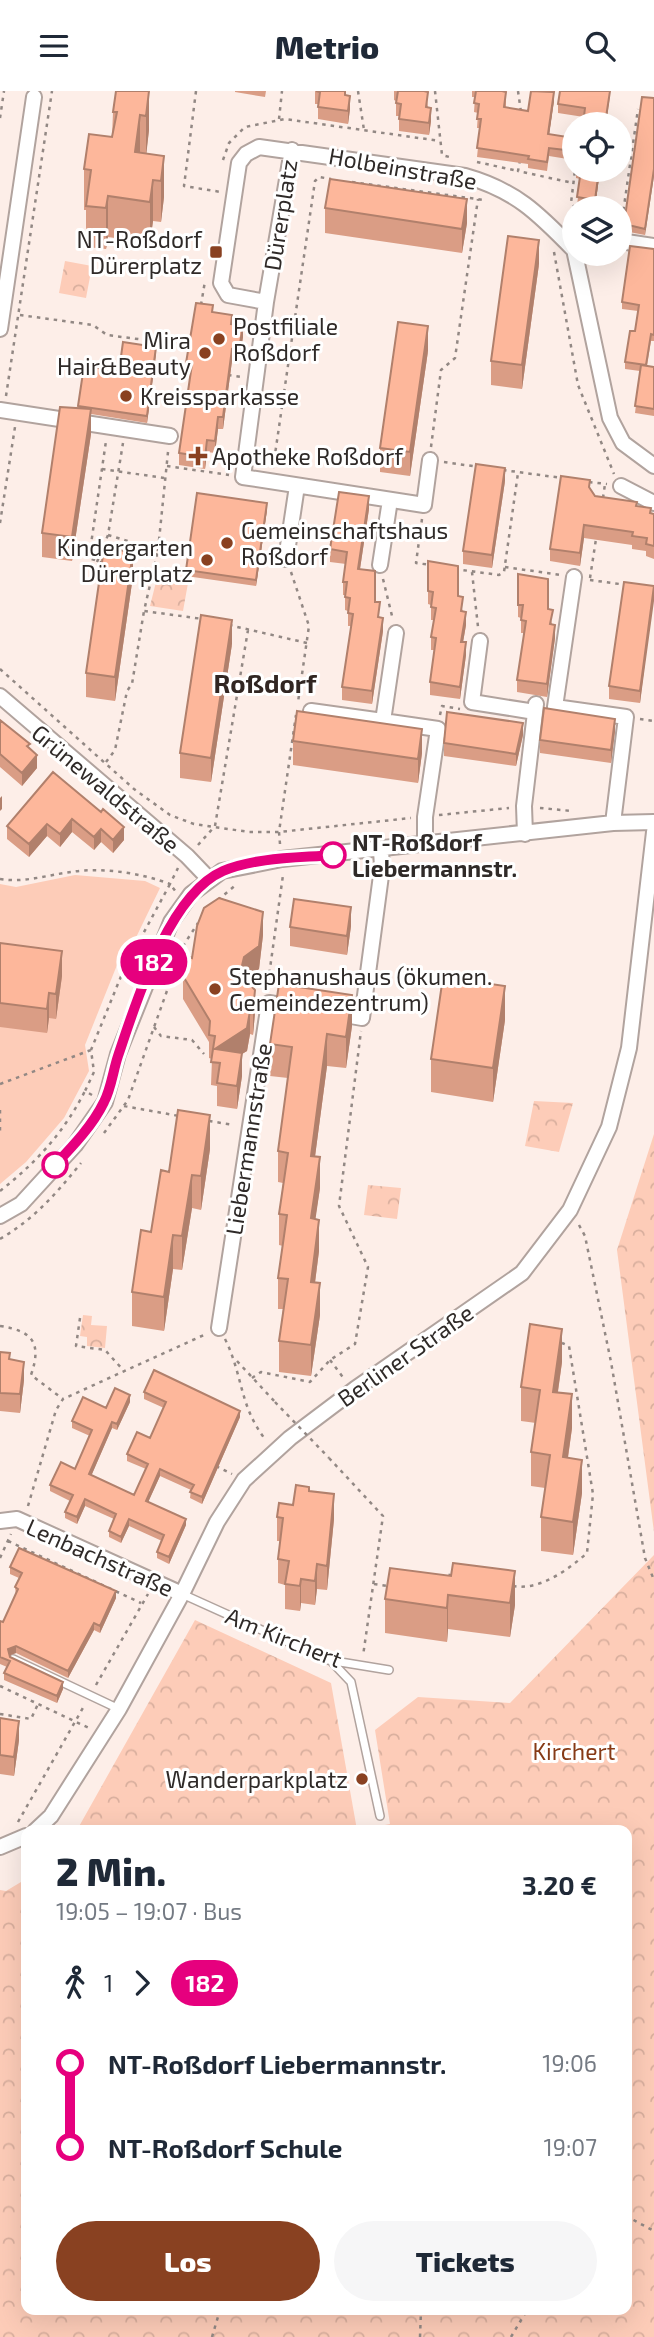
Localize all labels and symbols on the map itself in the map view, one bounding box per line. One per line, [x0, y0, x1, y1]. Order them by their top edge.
street label: Holbeinstraße [327, 141, 479, 195]
street label: Dürerplatz [257, 157, 303, 273]
place label: NT-Roßdorf Dürerplatz [76, 225, 203, 279]
marker: NT-Roßdorf Dürerplatz [208, 244, 224, 260]
place label: Postfiliale Roßdorf [233, 312, 338, 366]
place label: Mira Hair&Beauty [57, 326, 191, 380]
marker: Postfiliale Roßdorf [211, 331, 227, 347]
marker: Mira Hair&Beauty [197, 345, 213, 361]
place label: Kreissparkasse [140, 382, 299, 410]
marker: Kreissparkasse [118, 388, 134, 404]
place label: Apotheke Roßdorf [212, 442, 404, 470]
marker: Apotheke Roßdorf [190, 448, 206, 464]
place label: Gemeinschaftshaus Roßdorf [241, 516, 448, 570]
place label: Kindergarten Dürerplatz [57, 533, 193, 587]
marker: Gemeinschaftshaus Roßdorf [219, 535, 235, 551]
marker: Kindergarten Dürerplatz [199, 552, 215, 568]
district label: Roßdorf [214, 667, 318, 698]
street label: Grünewaldstraße [26, 718, 186, 858]
place label: NT-Roßdorf Liebermannstr. [352, 828, 517, 882]
marker: NT-Roßdorf Liebermannstr. [320, 842, 346, 868]
line badge: 182 [114, 939, 194, 985]
place label: Stephanushaus (ökumen. Gemeindezentrum) [229, 962, 492, 1016]
marker: Stephanushaus (ökumen. Gemeindezentrum) [207, 981, 223, 997]
street label: Liebermannstraße [219, 1041, 277, 1237]
unlabelled marker [42, 1152, 68, 1178]
street label: Berliner Straße [332, 1298, 478, 1412]
street label: Lenbachstraße [22, 1512, 178, 1602]
street label: Am Kirchert [222, 1601, 346, 1673]
park label: Kirchert [532, 1737, 616, 1765]
place label: Wanderparkplatz [166, 1765, 348, 1793]
marker: Wanderparkplatz [354, 1771, 370, 1787]

